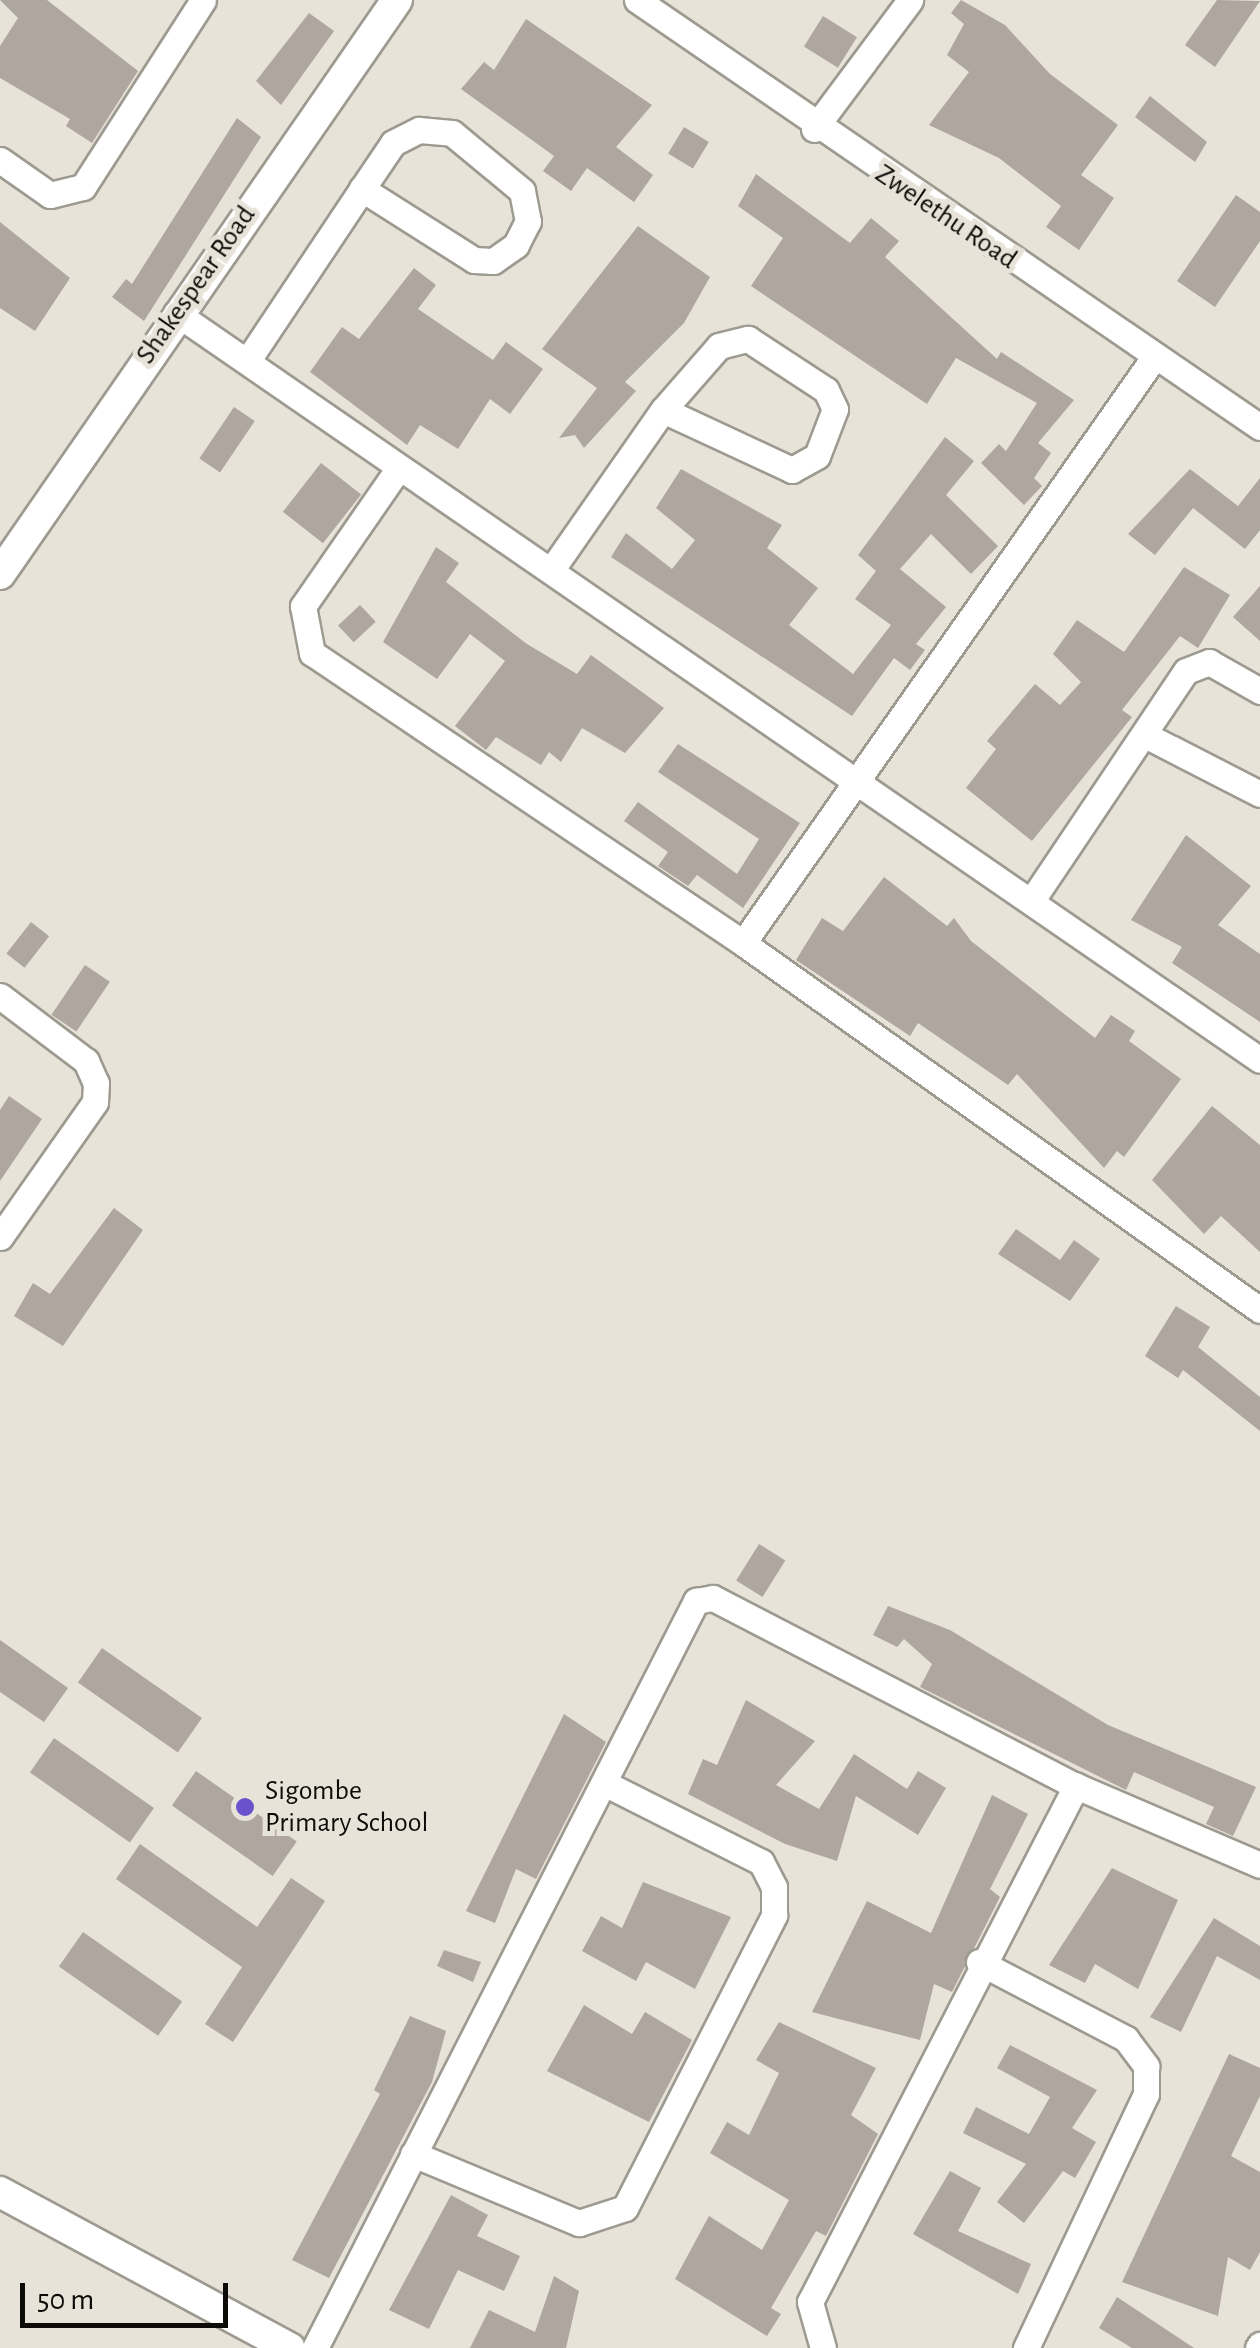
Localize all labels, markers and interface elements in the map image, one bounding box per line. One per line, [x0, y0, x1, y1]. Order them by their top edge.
street label: Zwelethu Road [869, 157, 1023, 277]
street label: Shakespear Road [129, 200, 263, 370]
place label: Sigombe Primary School [265, 1774, 428, 1840]
marker: Sigombe Primary School [234, 1796, 256, 1818]
scale bar [25, 2263, 232, 2325]
text: 50 m [37, 2285, 94, 2315]

